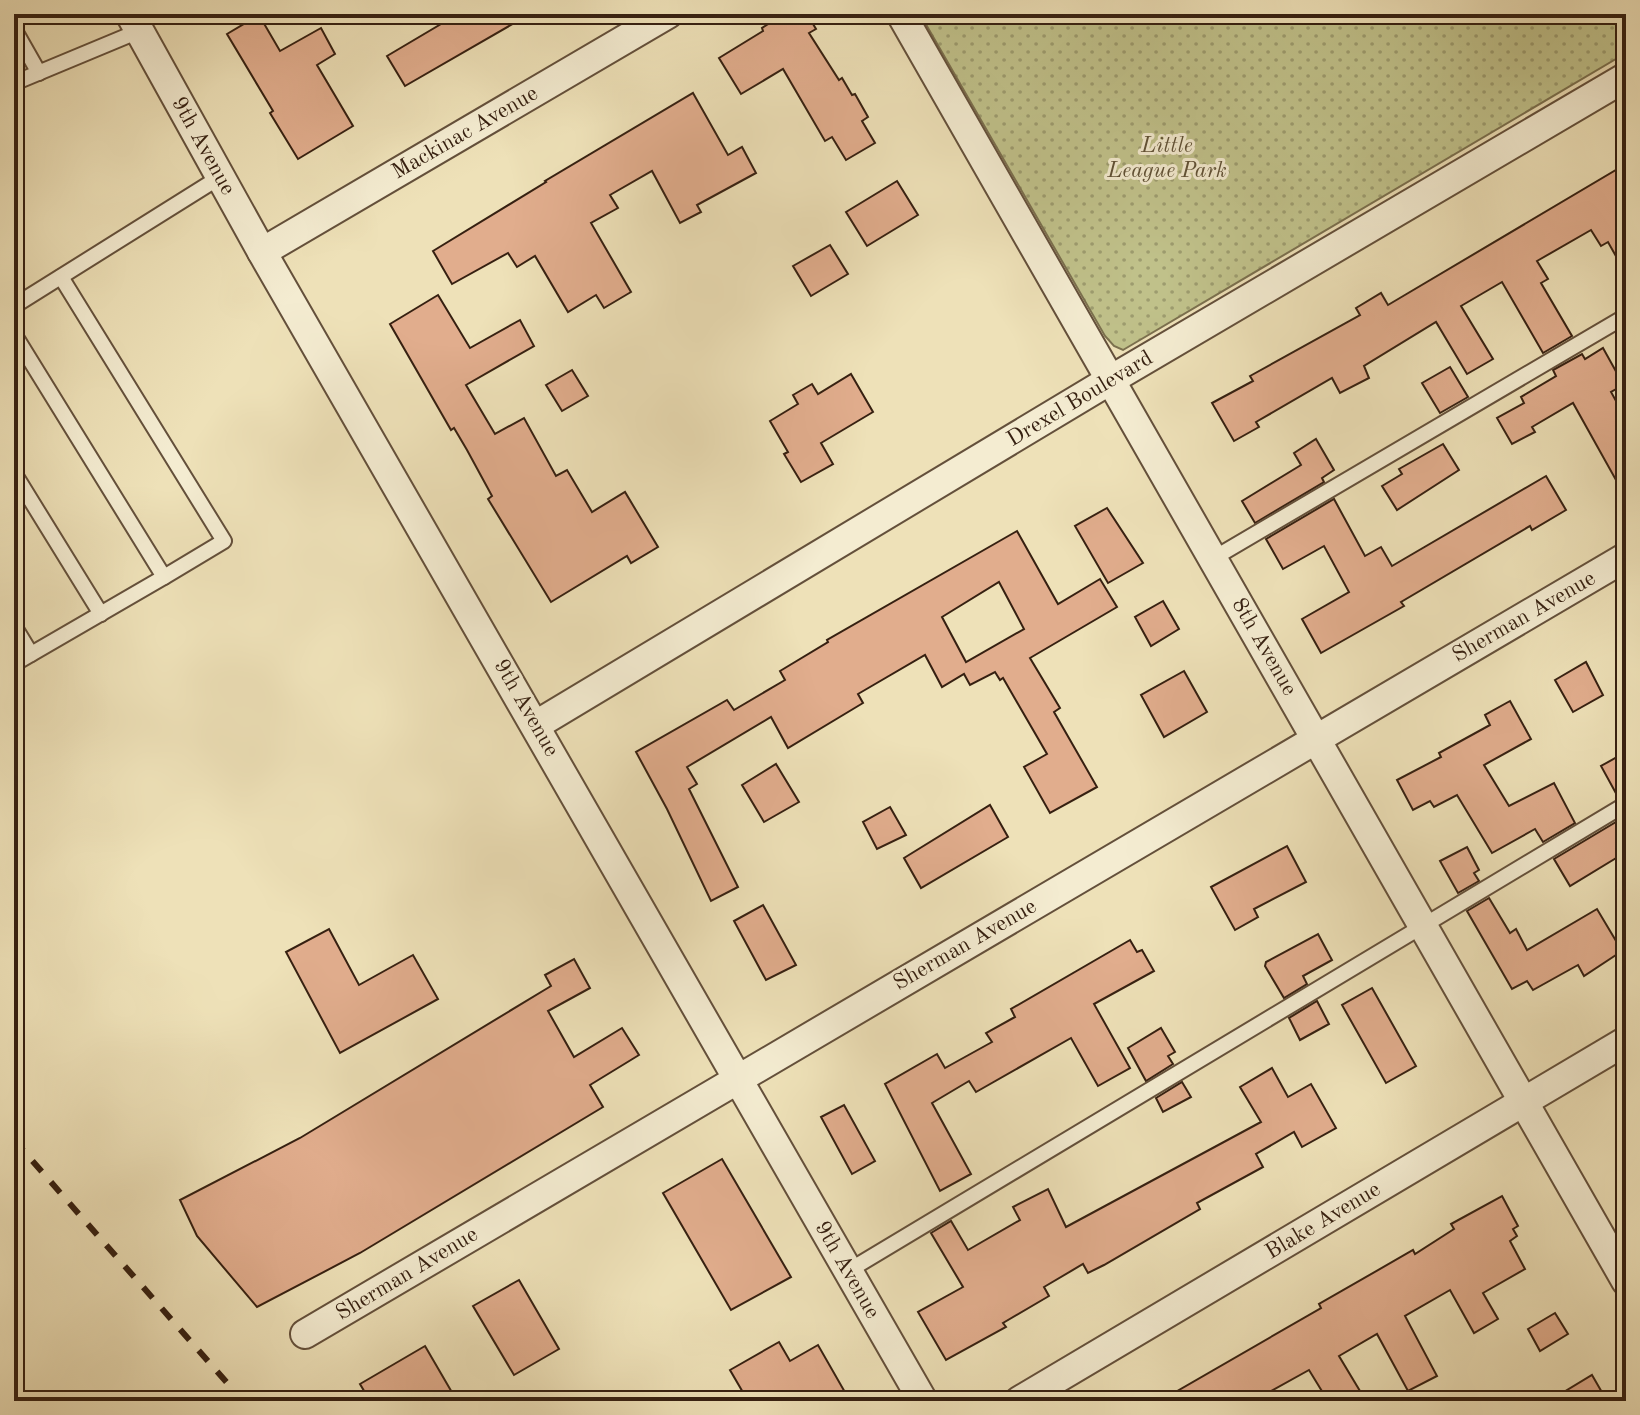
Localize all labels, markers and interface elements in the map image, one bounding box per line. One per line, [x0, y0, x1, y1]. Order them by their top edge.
street label: Mackinac Avenue [388, 82, 542, 184]
street label: 9th Avenue [167, 93, 239, 199]
park label: Little League Park [1106, 135, 1227, 182]
street label: Drexel Boulevard [1003, 347, 1157, 451]
street label: Sherman Avenue [1449, 567, 1599, 667]
street label: 8th Avenue [1227, 595, 1301, 699]
street label: 9th Avenue [489, 656, 563, 760]
street label: Sherman Avenue [890, 895, 1040, 995]
street label: Blake Avenue [1262, 1178, 1384, 1264]
street label: 9th Avenue [810, 1218, 884, 1322]
street label: Sherman Avenue [332, 1223, 482, 1325]

